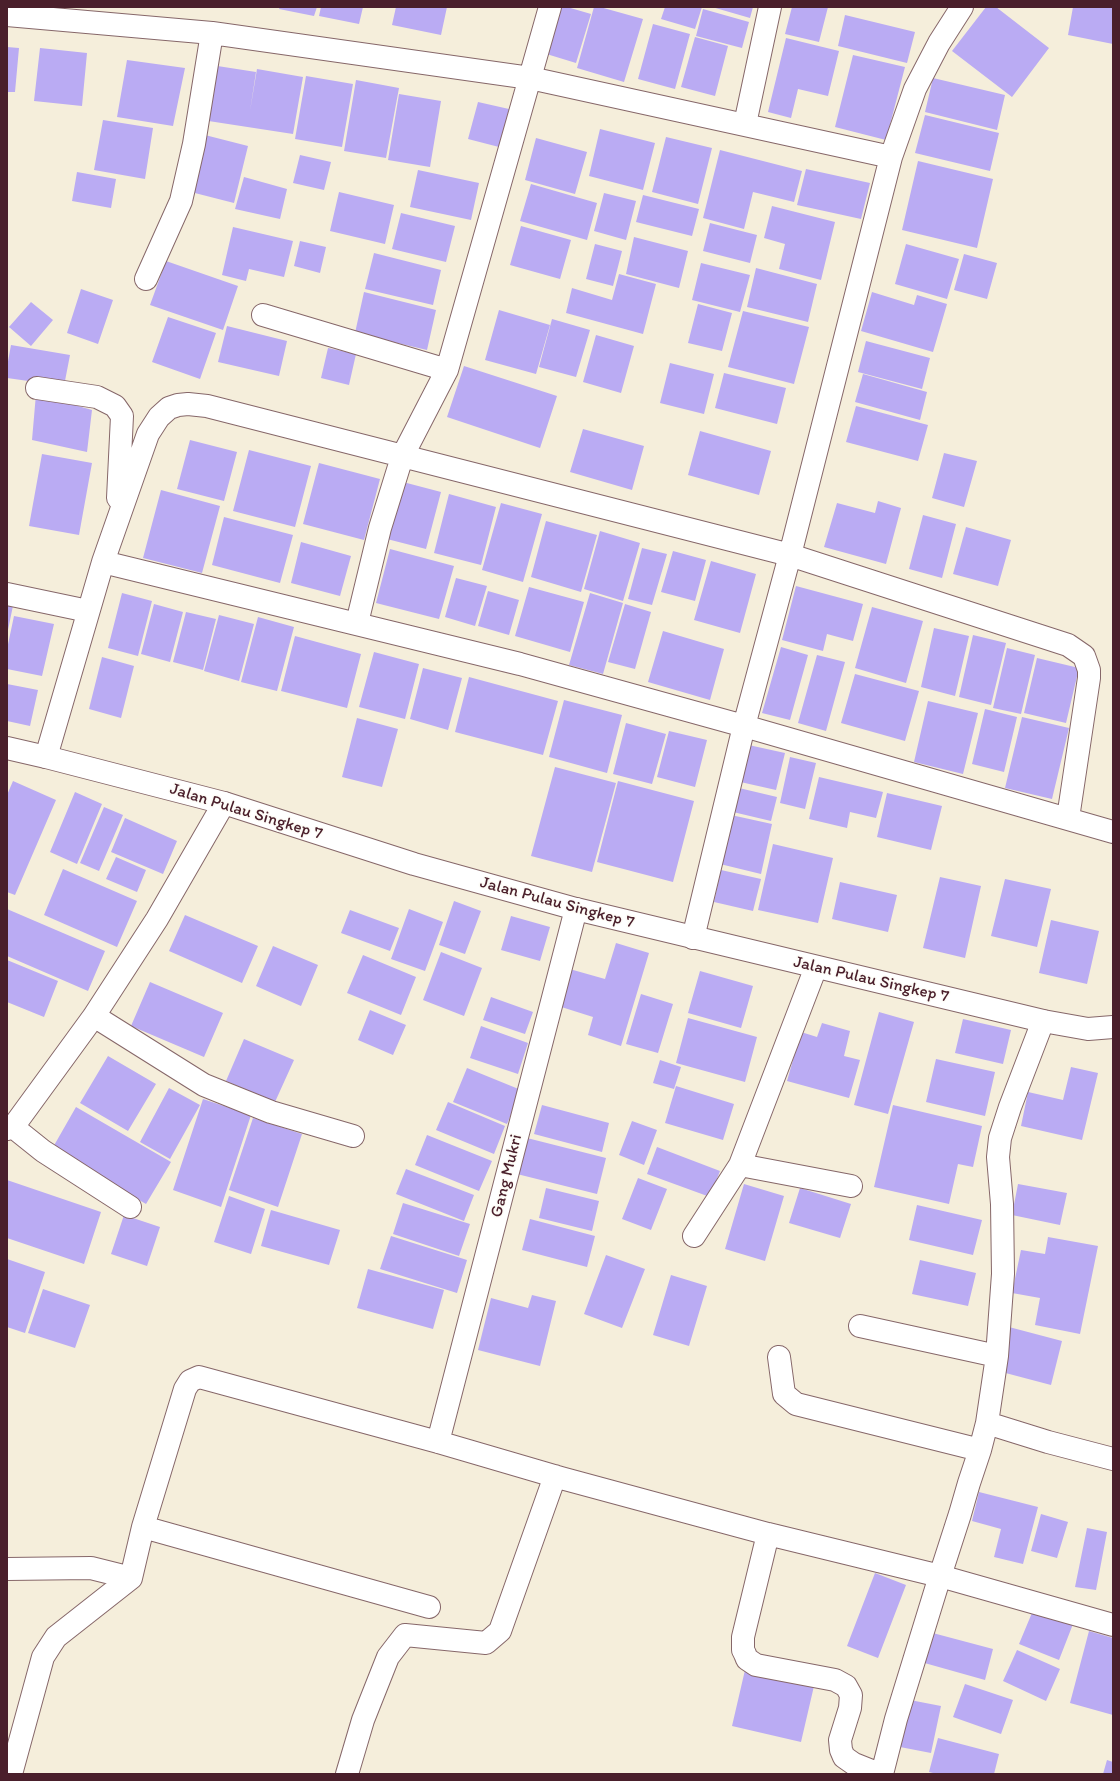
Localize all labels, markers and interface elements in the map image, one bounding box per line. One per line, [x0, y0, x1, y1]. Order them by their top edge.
street label: Jalan Pulau Singkep 7 [167, 779, 325, 845]
street label: Jalan Pulau Singkep 7 [478, 873, 636, 933]
street label: Jalan Pulau Singkep 7 [791, 952, 951, 1008]
street label: Gang Mukri [487, 1132, 527, 1220]

